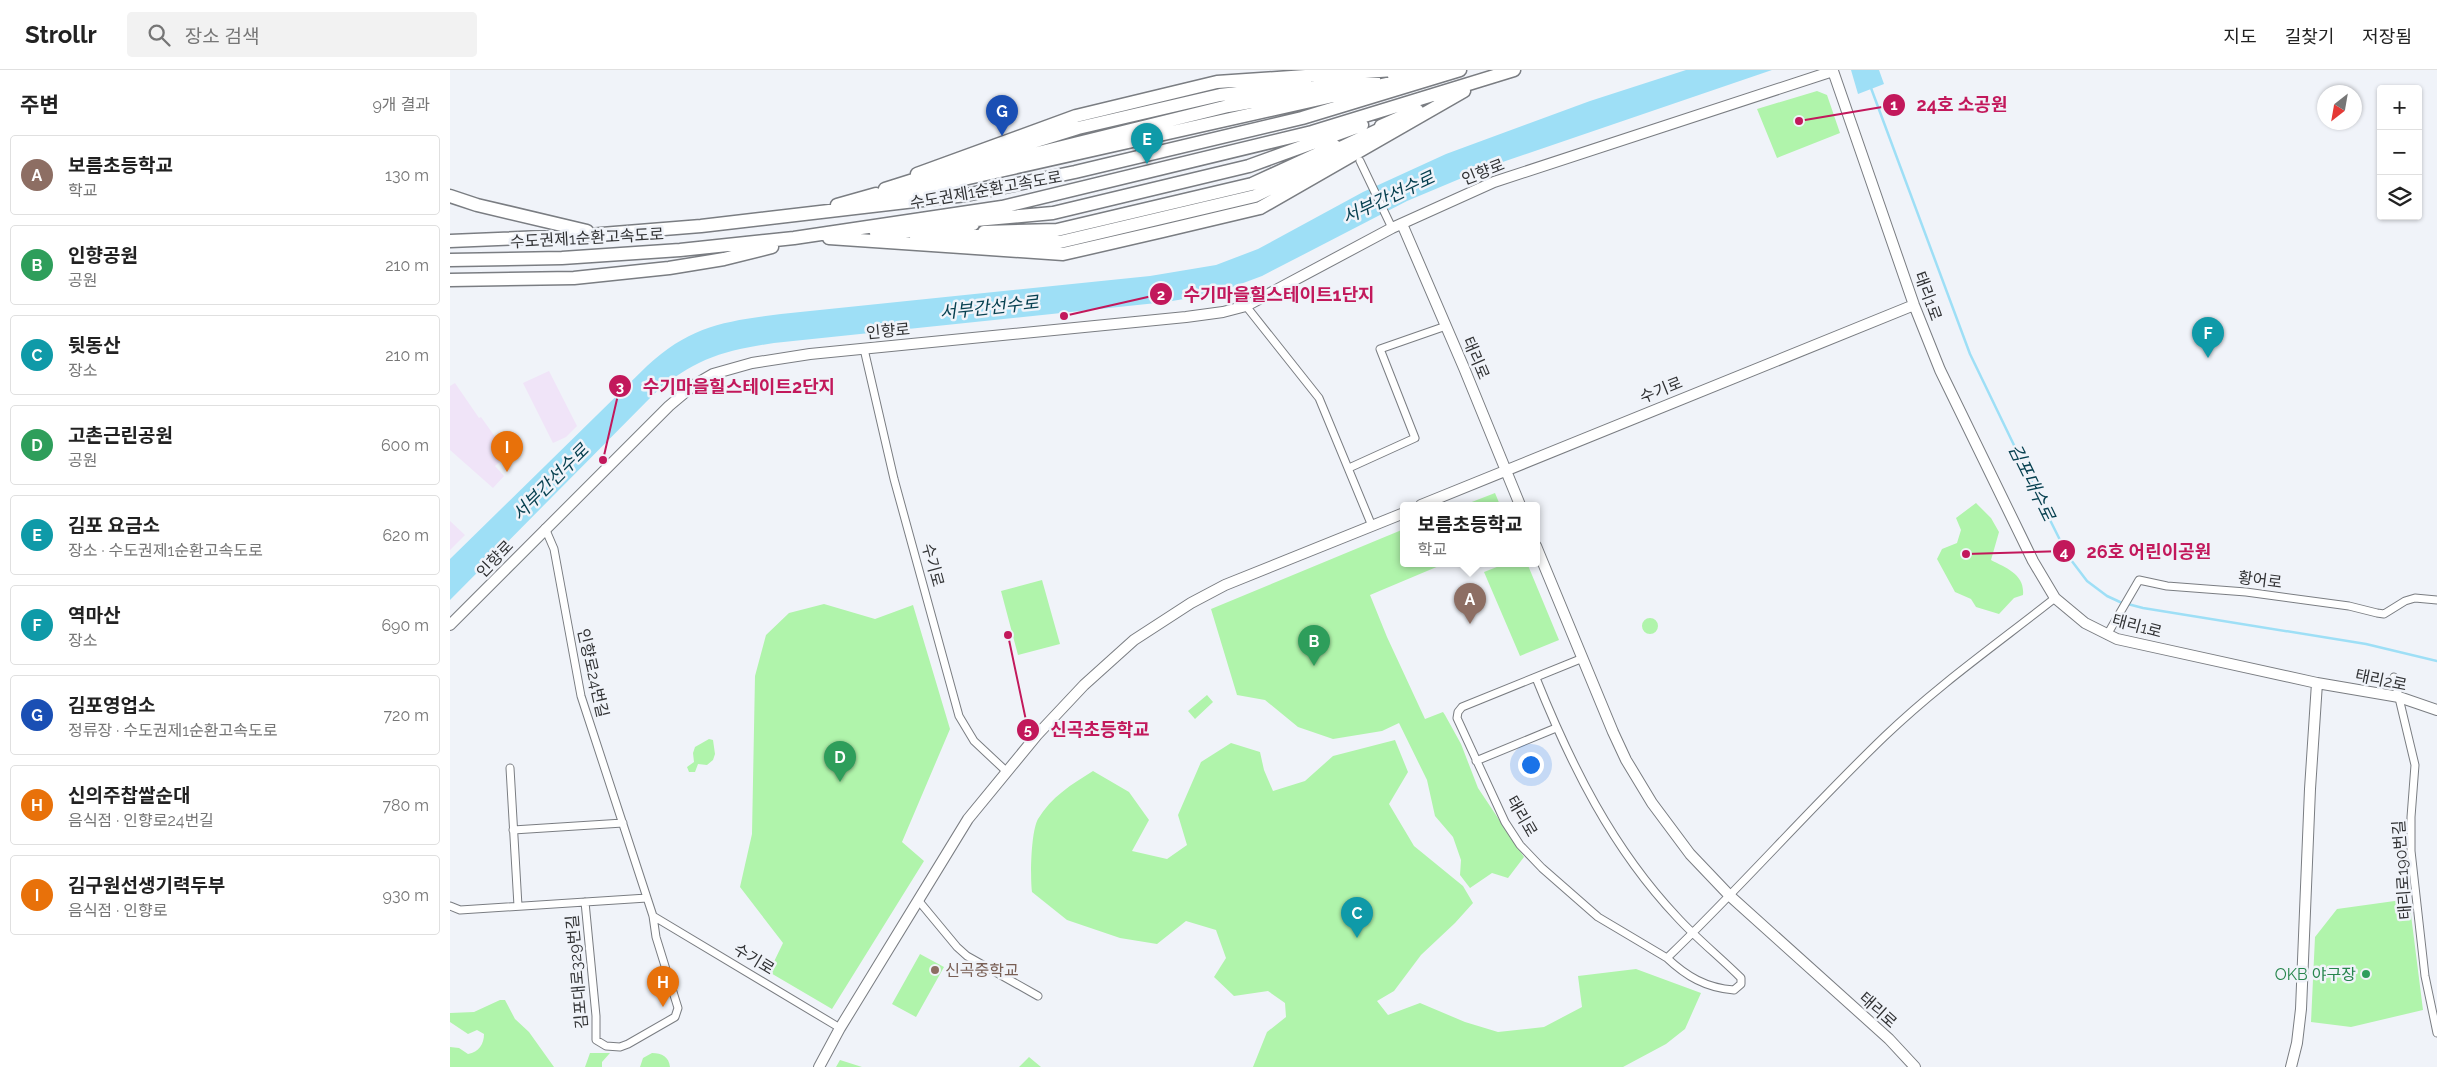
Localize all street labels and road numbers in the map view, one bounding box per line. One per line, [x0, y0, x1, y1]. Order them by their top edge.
street label: 인향로 [1459, 155, 1507, 189]
street label: 수도권제1순환고속도로 [908, 167, 1064, 213]
street label: 수도권제1순환고속도로 [510, 224, 665, 252]
street label: 태리1로 [1910, 269, 1946, 323]
street label: 인향로 [865, 320, 911, 342]
street label: 태리로 [1459, 334, 1493, 382]
street label: 수기로 [1637, 373, 1685, 407]
street label: 인향로 [473, 536, 517, 581]
street label: 수기로 [918, 541, 948, 589]
street label: 황어로 [2237, 568, 2283, 592]
street label: 태리1로 [2110, 610, 2164, 642]
street label: 인향로24번길 [574, 627, 612, 719]
street label: 태리2로 [2353, 665, 2409, 695]
street label: 태리로 [1503, 792, 1541, 840]
street label: 태리로190번길 [2389, 820, 2415, 920]
street label: 김포대로329번길 [563, 914, 591, 1030]
street label: 수기로 [730, 939, 778, 979]
street label: 태리로 [1855, 988, 1901, 1032]

